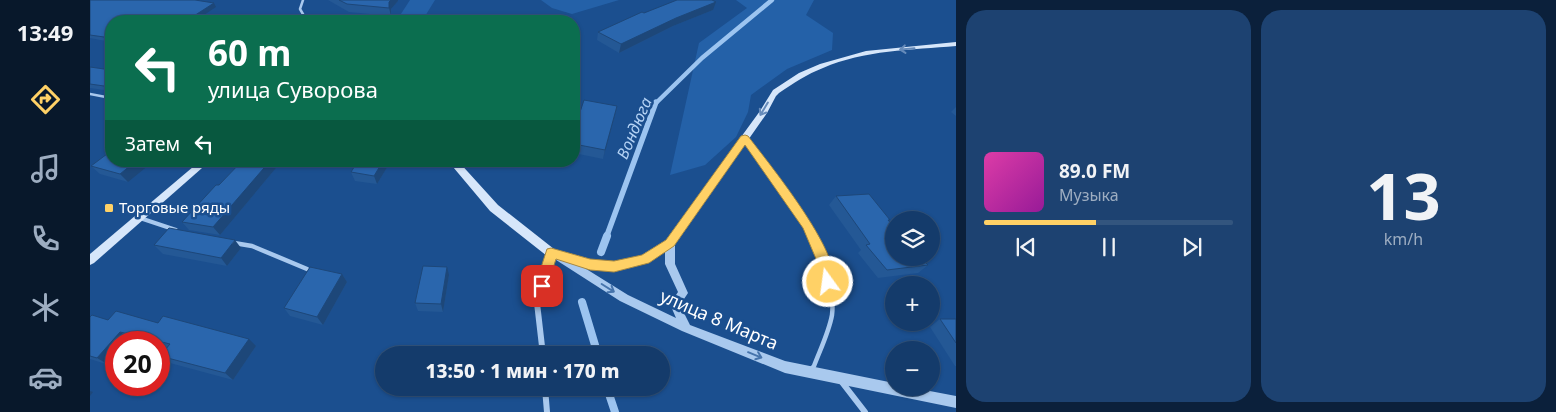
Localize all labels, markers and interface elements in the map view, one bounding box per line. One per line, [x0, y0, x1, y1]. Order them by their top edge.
text: 13:49 [17, 17, 73, 47]
text: 60 m [208, 29, 291, 76]
icon: left [125, 35, 190, 100]
one-way arrow [900, 44, 916, 53]
text: улица Суворова [208, 74, 378, 104]
icon: directions [28, 82, 63, 117]
water label: Вондюга [611, 94, 657, 162]
one-way arrow [759, 102, 769, 116]
icon: left [190, 130, 218, 158]
text: Затем [125, 131, 180, 157]
icon: music [28, 151, 63, 186]
text: 13 [1366, 151, 1441, 239]
text: 89.0 FM [1059, 158, 1130, 184]
text: Музыка [1059, 184, 1119, 206]
place label: Торговые ряды [119, 197, 230, 217]
marker: Торговые ряды [103, 202, 115, 214]
map controls [885, 211, 940, 396]
button: layers [885, 211, 940, 266]
icon: phone [28, 221, 63, 256]
text: km/h [1384, 228, 1423, 250]
icon: previous [1012, 233, 1040, 261]
icon: pause [1095, 233, 1123, 261]
icon: next [1178, 233, 1206, 261]
position arrow [801, 255, 853, 307]
pin [521, 265, 563, 307]
icon: arrive [528, 272, 556, 300]
button: + [885, 276, 940, 331]
one-way arrow [600, 283, 614, 293]
street label: улица 8 Марта [657, 283, 782, 355]
icon: climate [28, 290, 63, 325]
speed limit sign: 20 [105, 331, 170, 396]
button: − [885, 341, 940, 396]
one-way arrow [747, 351, 762, 360]
text: 13:50 · 1 мин · 170 m [426, 358, 619, 384]
icon: car [28, 360, 63, 395]

